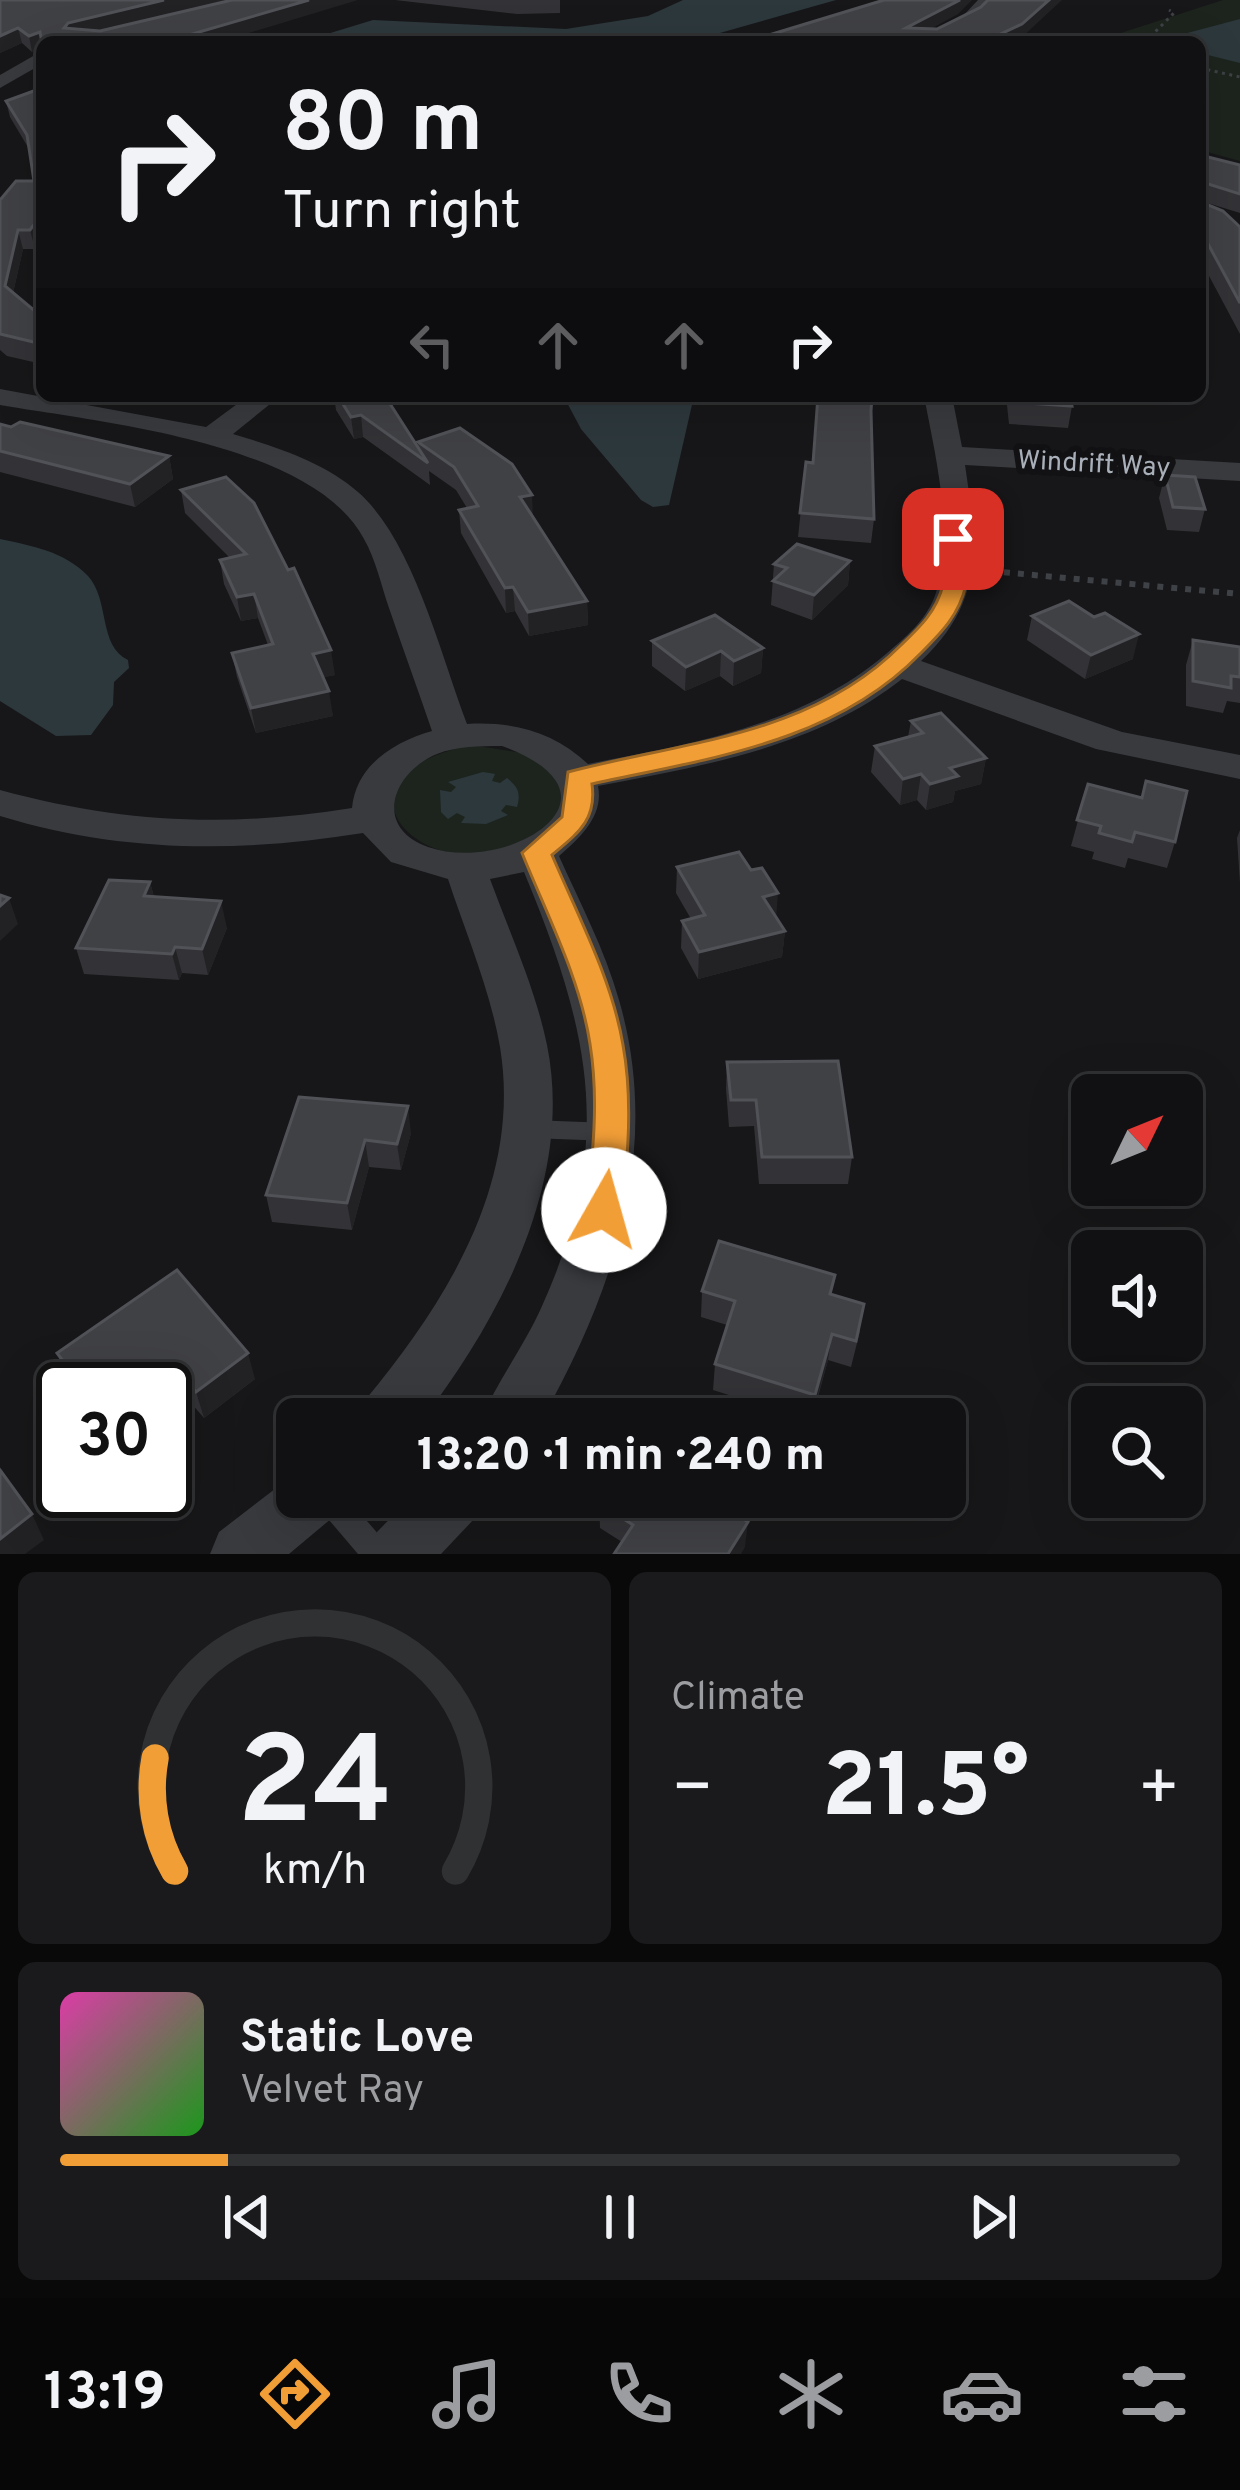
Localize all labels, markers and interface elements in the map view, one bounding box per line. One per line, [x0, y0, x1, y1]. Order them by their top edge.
text: 80 m [282, 75, 483, 181]
icon: right [84, 84, 240, 240]
text: Turn right [282, 179, 521, 248]
icon: left [399, 312, 465, 378]
icon: ahead [525, 312, 591, 378]
icon: ahead [651, 312, 717, 378]
icon: right [777, 312, 843, 378]
street label: Windrift Way [1017, 444, 1171, 486]
pin [902, 488, 1004, 590]
icon: arrive [920, 506, 986, 572]
north arrow [1071, 1074, 1203, 1206]
map controls [1071, 1074, 1203, 1518]
position arrow [541, 1147, 667, 1273]
button: sound [1071, 1230, 1203, 1362]
speed limit sign: 30 [36, 1362, 192, 1518]
button: search [1071, 1386, 1203, 1518]
text: 13:20 · 1 min · 240 m [417, 1429, 825, 1486]
text: Climate [671, 1675, 805, 1724]
text: 24 [236, 1710, 393, 1868]
text: 21.5° [822, 1735, 1029, 1848]
text: − [671, 1750, 714, 1833]
text: + [1137, 1750, 1180, 1833]
text: km/h [262, 1845, 367, 1899]
text: Static Love [240, 2011, 474, 2068]
text: Velvet Ray [240, 2068, 424, 2117]
icon: previous [214, 2184, 280, 2250]
icon: pause [587, 2184, 653, 2250]
icon: next [960, 2184, 1026, 2250]
icon: directions [253, 2352, 337, 2436]
icon: music [425, 2352, 509, 2436]
icon: phone [597, 2352, 681, 2436]
icon: climate [769, 2352, 853, 2436]
icon: car [940, 2352, 1024, 2436]
icon: filters [1112, 2352, 1196, 2436]
text: 13:19 [44, 2360, 166, 2429]

